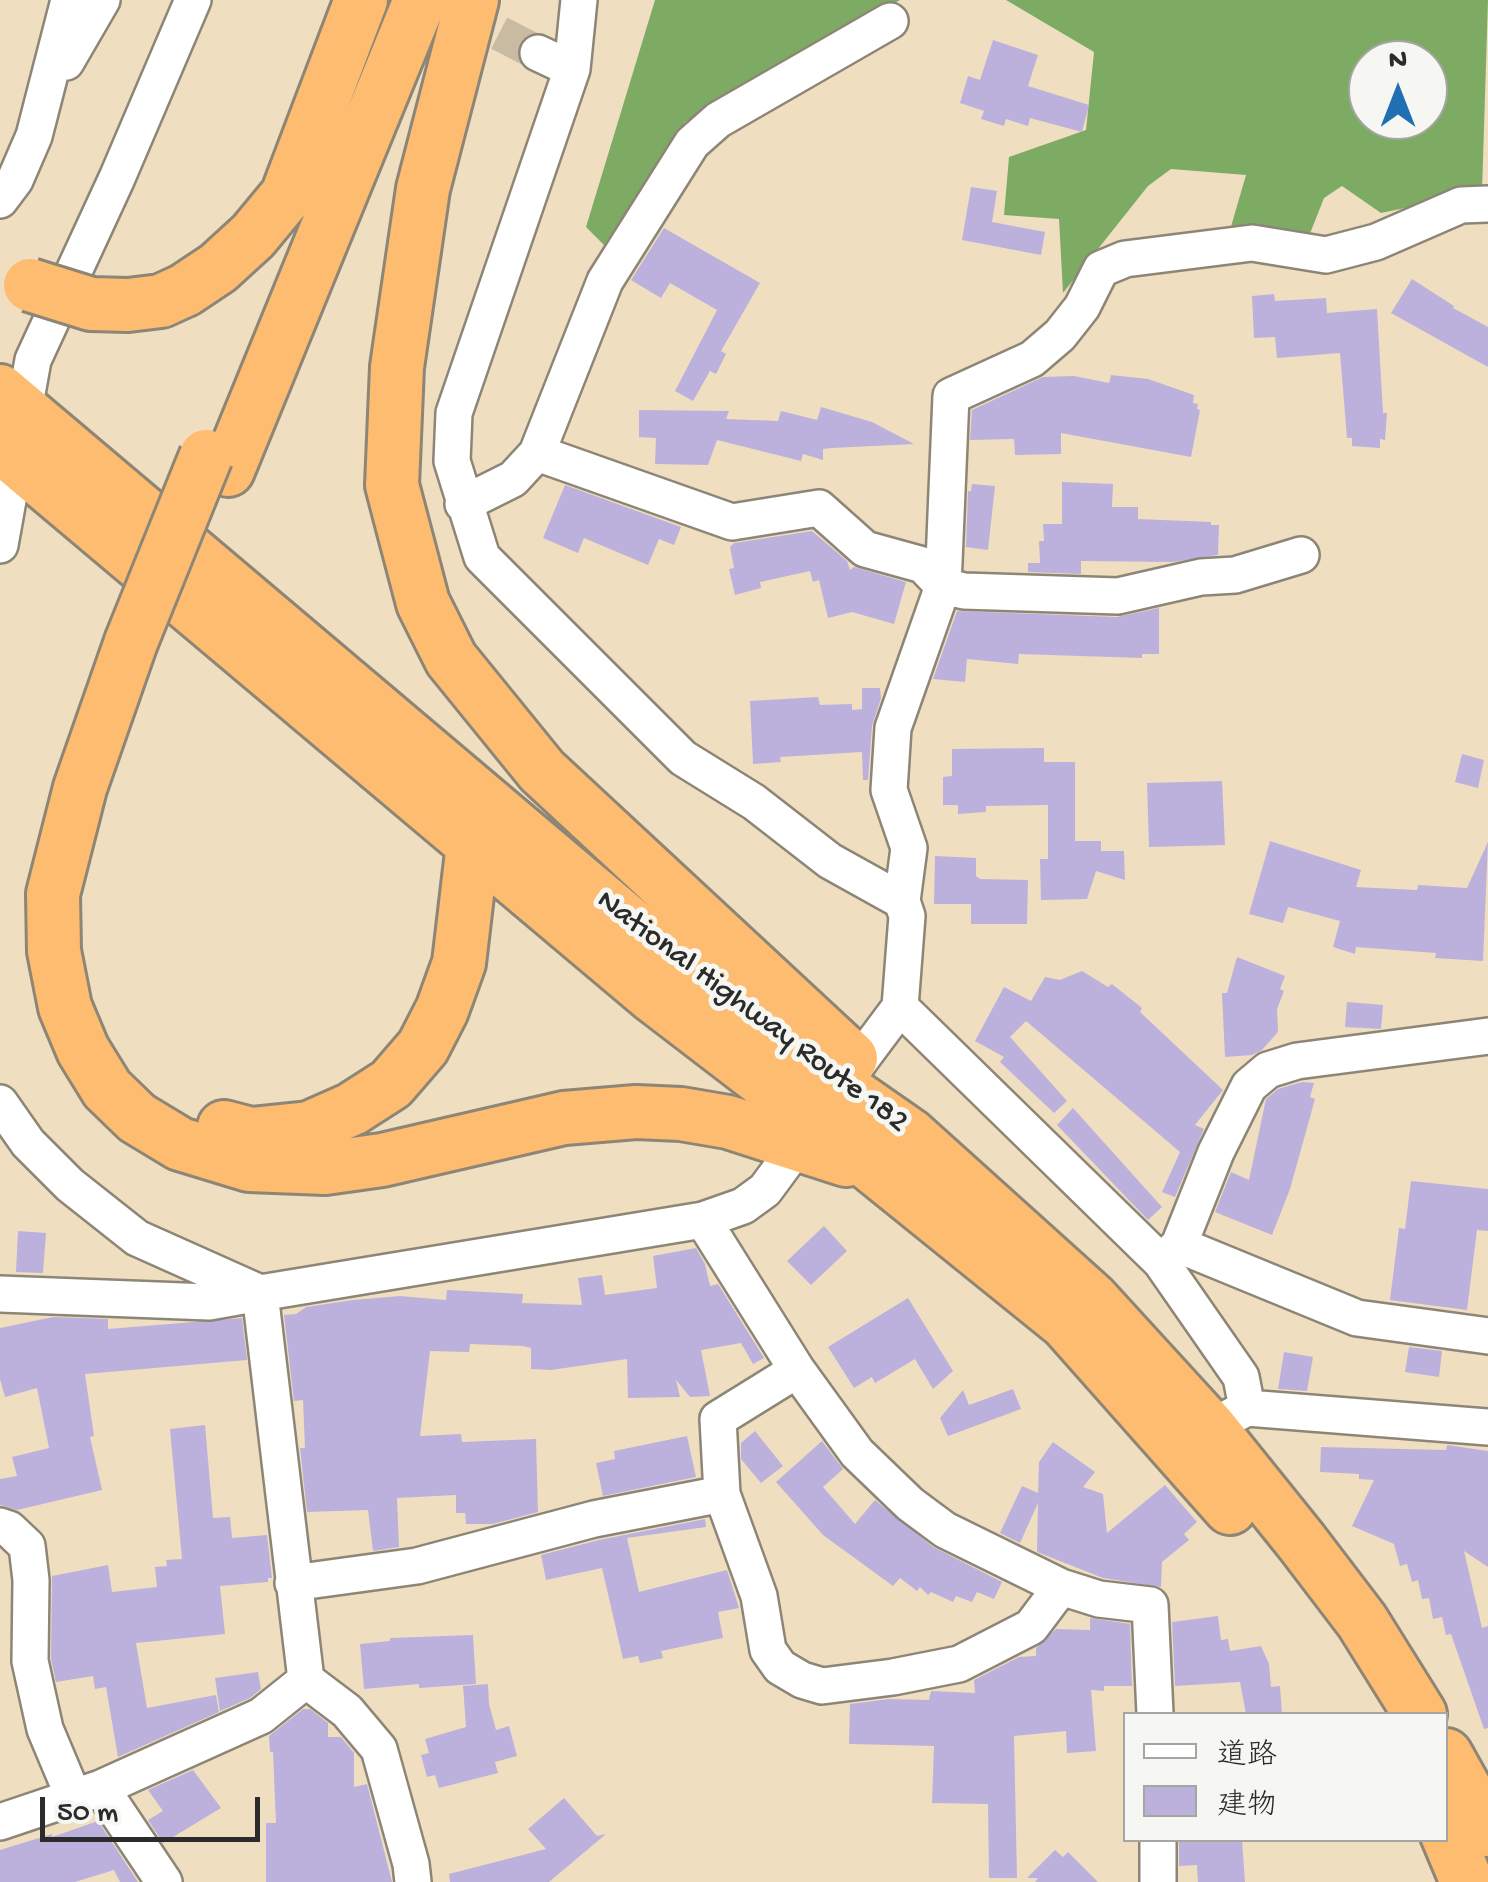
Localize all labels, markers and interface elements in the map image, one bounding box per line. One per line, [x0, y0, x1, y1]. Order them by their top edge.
north arrow [1348, 40, 1448, 140]
text: N [1389, 45, 1407, 78]
street label: National Highway Route 182 [587, 883, 915, 1143]
legend [1123, 1712, 1448, 1842]
text: 道路 [1217, 1740, 1277, 1775]
scale bar [45, 1777, 265, 1839]
text: 建物 [1217, 1790, 1277, 1825]
text: 50 m [57, 1797, 118, 1832]

